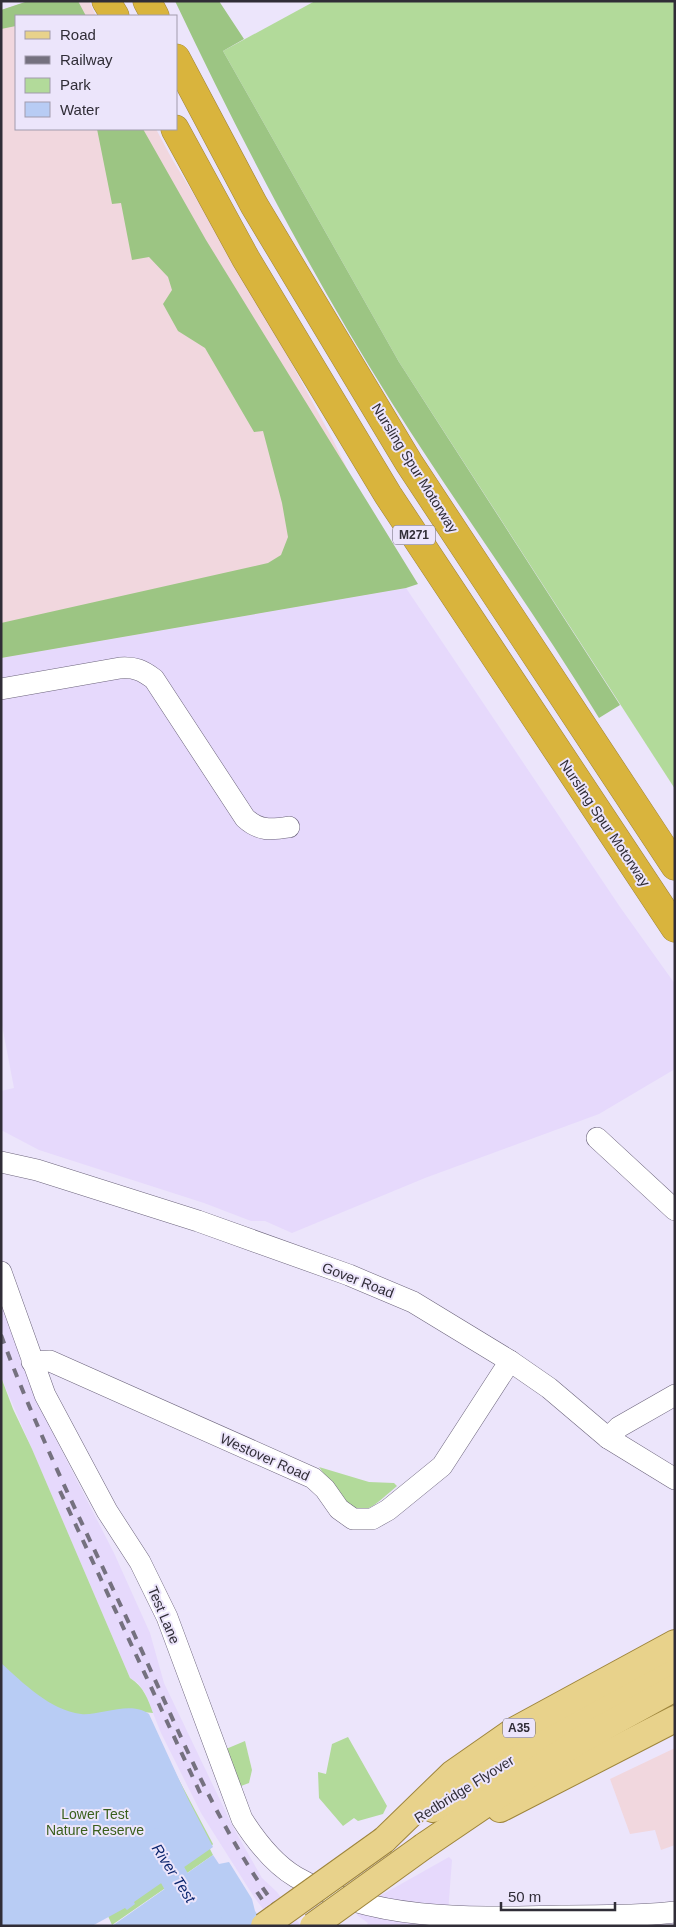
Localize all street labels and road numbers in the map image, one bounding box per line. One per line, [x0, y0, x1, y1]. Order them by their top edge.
street label: Nursling Spur Motorway [369, 400, 461, 536]
road number: M271 [393, 526, 435, 544]
street label: Nursling Spur Motorway [557, 757, 653, 889]
street label: Gover Road [320, 1259, 396, 1301]
street label: Westover Road [218, 1430, 312, 1484]
street label: Test Lane [145, 1584, 183, 1646]
road number: A35 [503, 1719, 535, 1738]
street label: Redbridge Flyover [411, 1752, 517, 1826]

